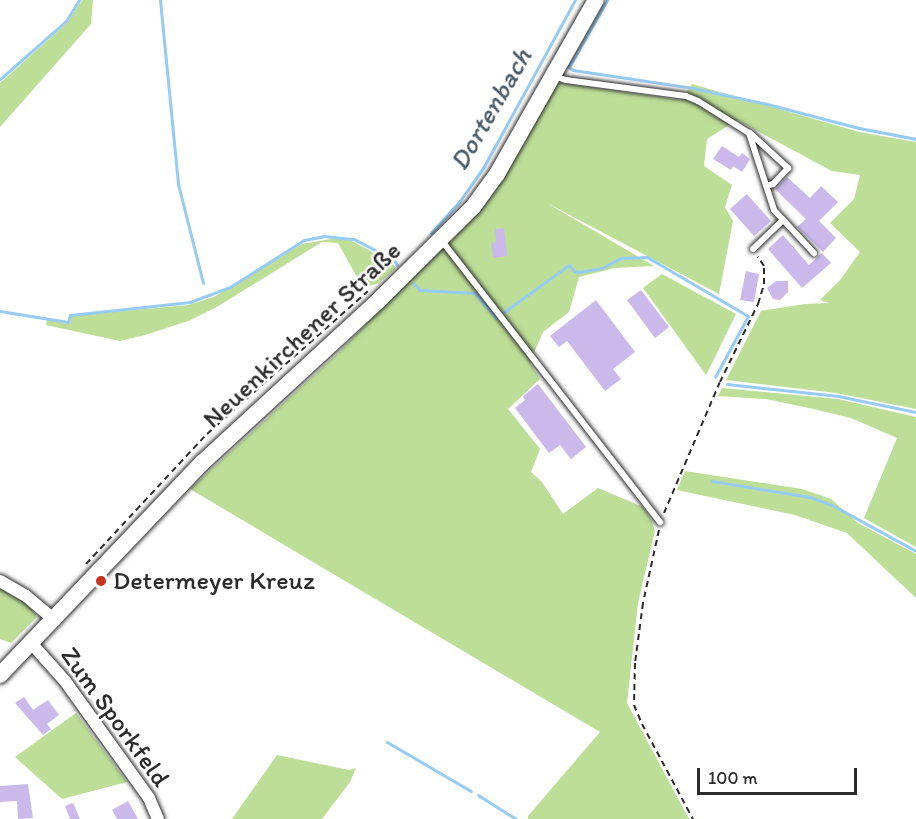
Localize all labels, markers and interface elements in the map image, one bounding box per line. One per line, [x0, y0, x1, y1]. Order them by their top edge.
water label: Dortenbach [442, 42, 538, 176]
street label: Neuenkirchener Straße [197, 235, 407, 435]
place label: Determeyer Kreuz [113, 565, 314, 597]
marker: Determeyer Kreuz [94, 574, 108, 588]
street label: Zum Sporkfeld [54, 641, 176, 793]
scale bar [700, 756, 860, 794]
text: 100 m [708, 767, 758, 789]

